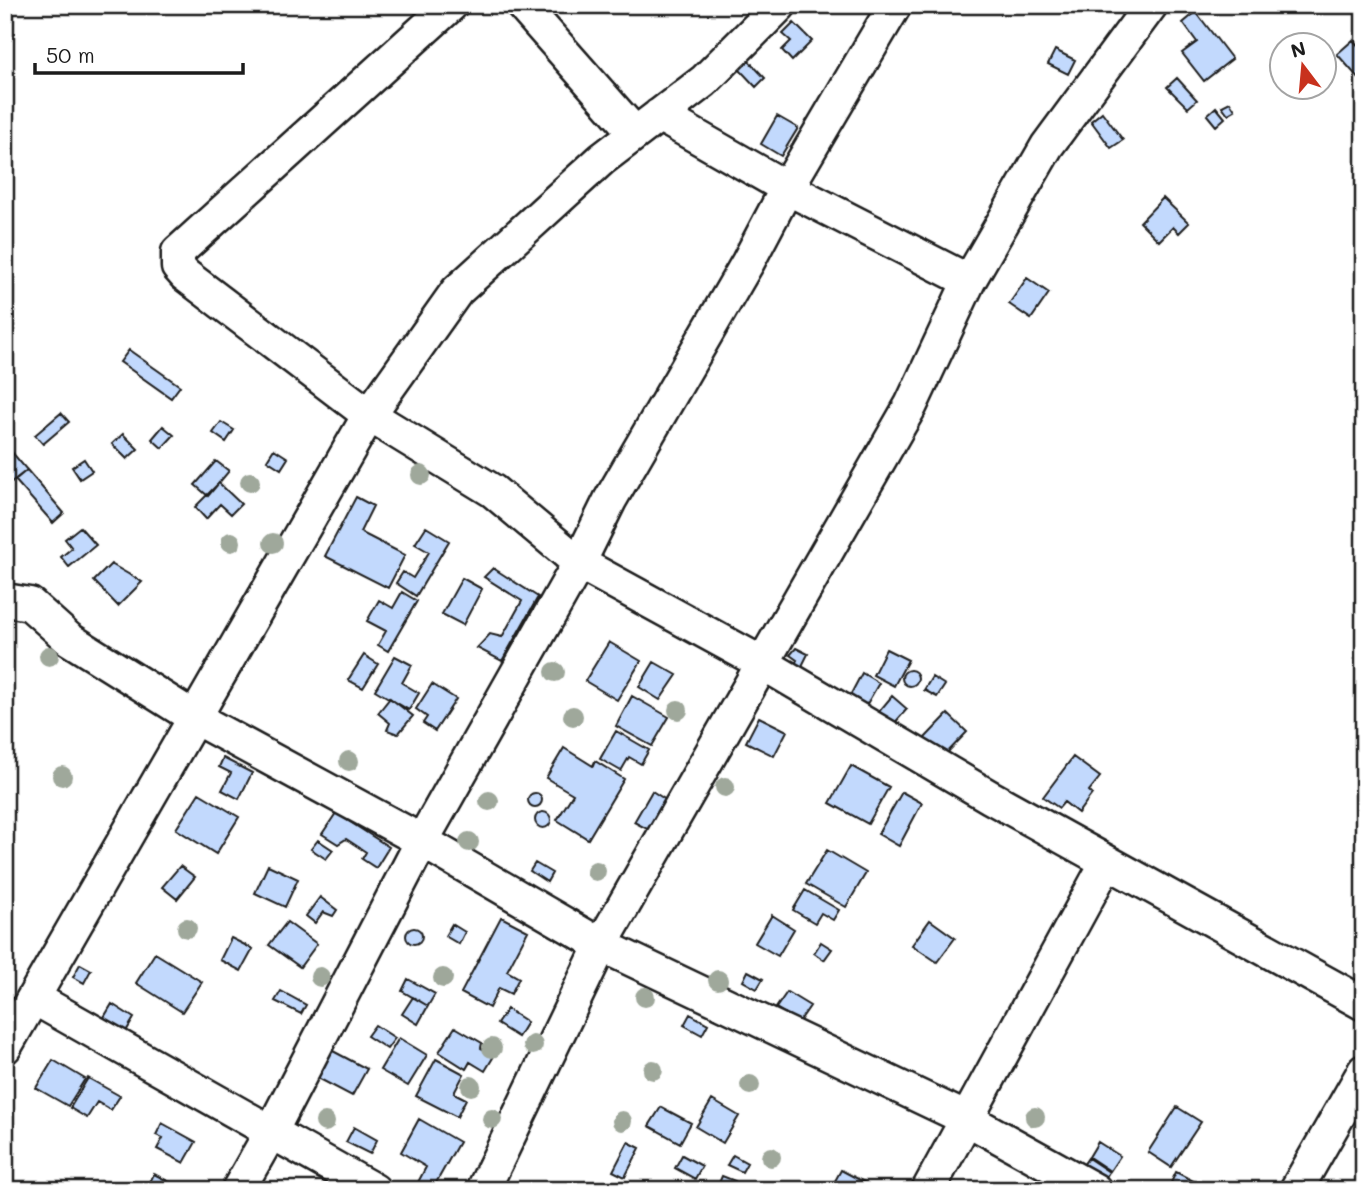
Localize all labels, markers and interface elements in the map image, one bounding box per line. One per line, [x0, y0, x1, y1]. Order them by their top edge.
scale bar [35, 32, 243, 76]
north arrow [1268, 32, 1338, 102]
text: N [1288, 35, 1309, 63]
text: 50 m [46, 41, 95, 68]

